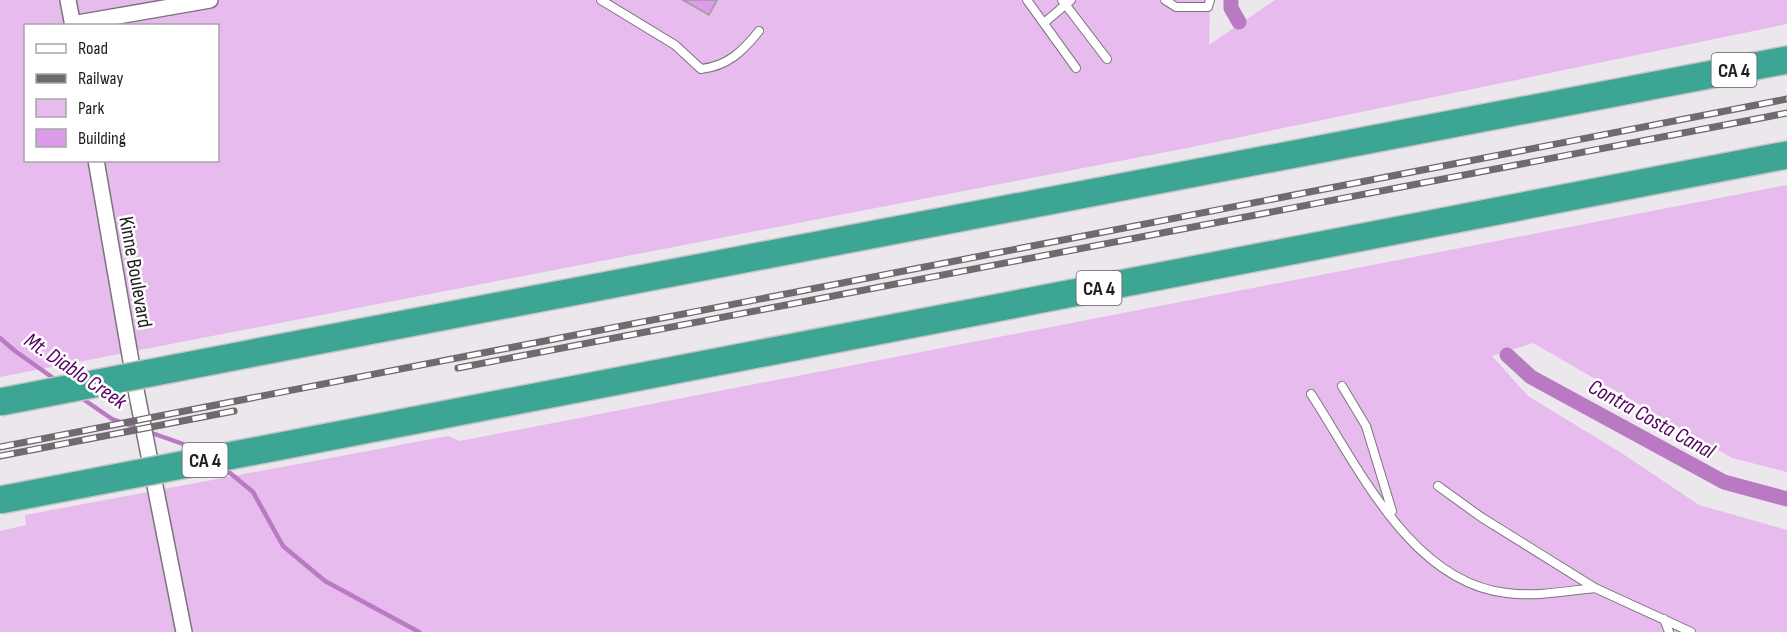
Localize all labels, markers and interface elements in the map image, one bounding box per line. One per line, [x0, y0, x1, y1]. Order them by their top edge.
legend [24, 24, 219, 162]
text: Road [78, 38, 108, 59]
road number: CA 4 [1712, 53, 1756, 87]
text: Railway [78, 68, 123, 89]
text: Park [78, 98, 104, 119]
text: Building [78, 128, 126, 149]
street label: Kinne Boulevard [113, 214, 158, 330]
road number: CA 4 [1076, 271, 1122, 305]
water label: Mt. Diablo Creek [19, 327, 132, 416]
water label: Contra Costa Canal [1583, 373, 1720, 466]
road number: CA 4 [182, 443, 228, 477]

